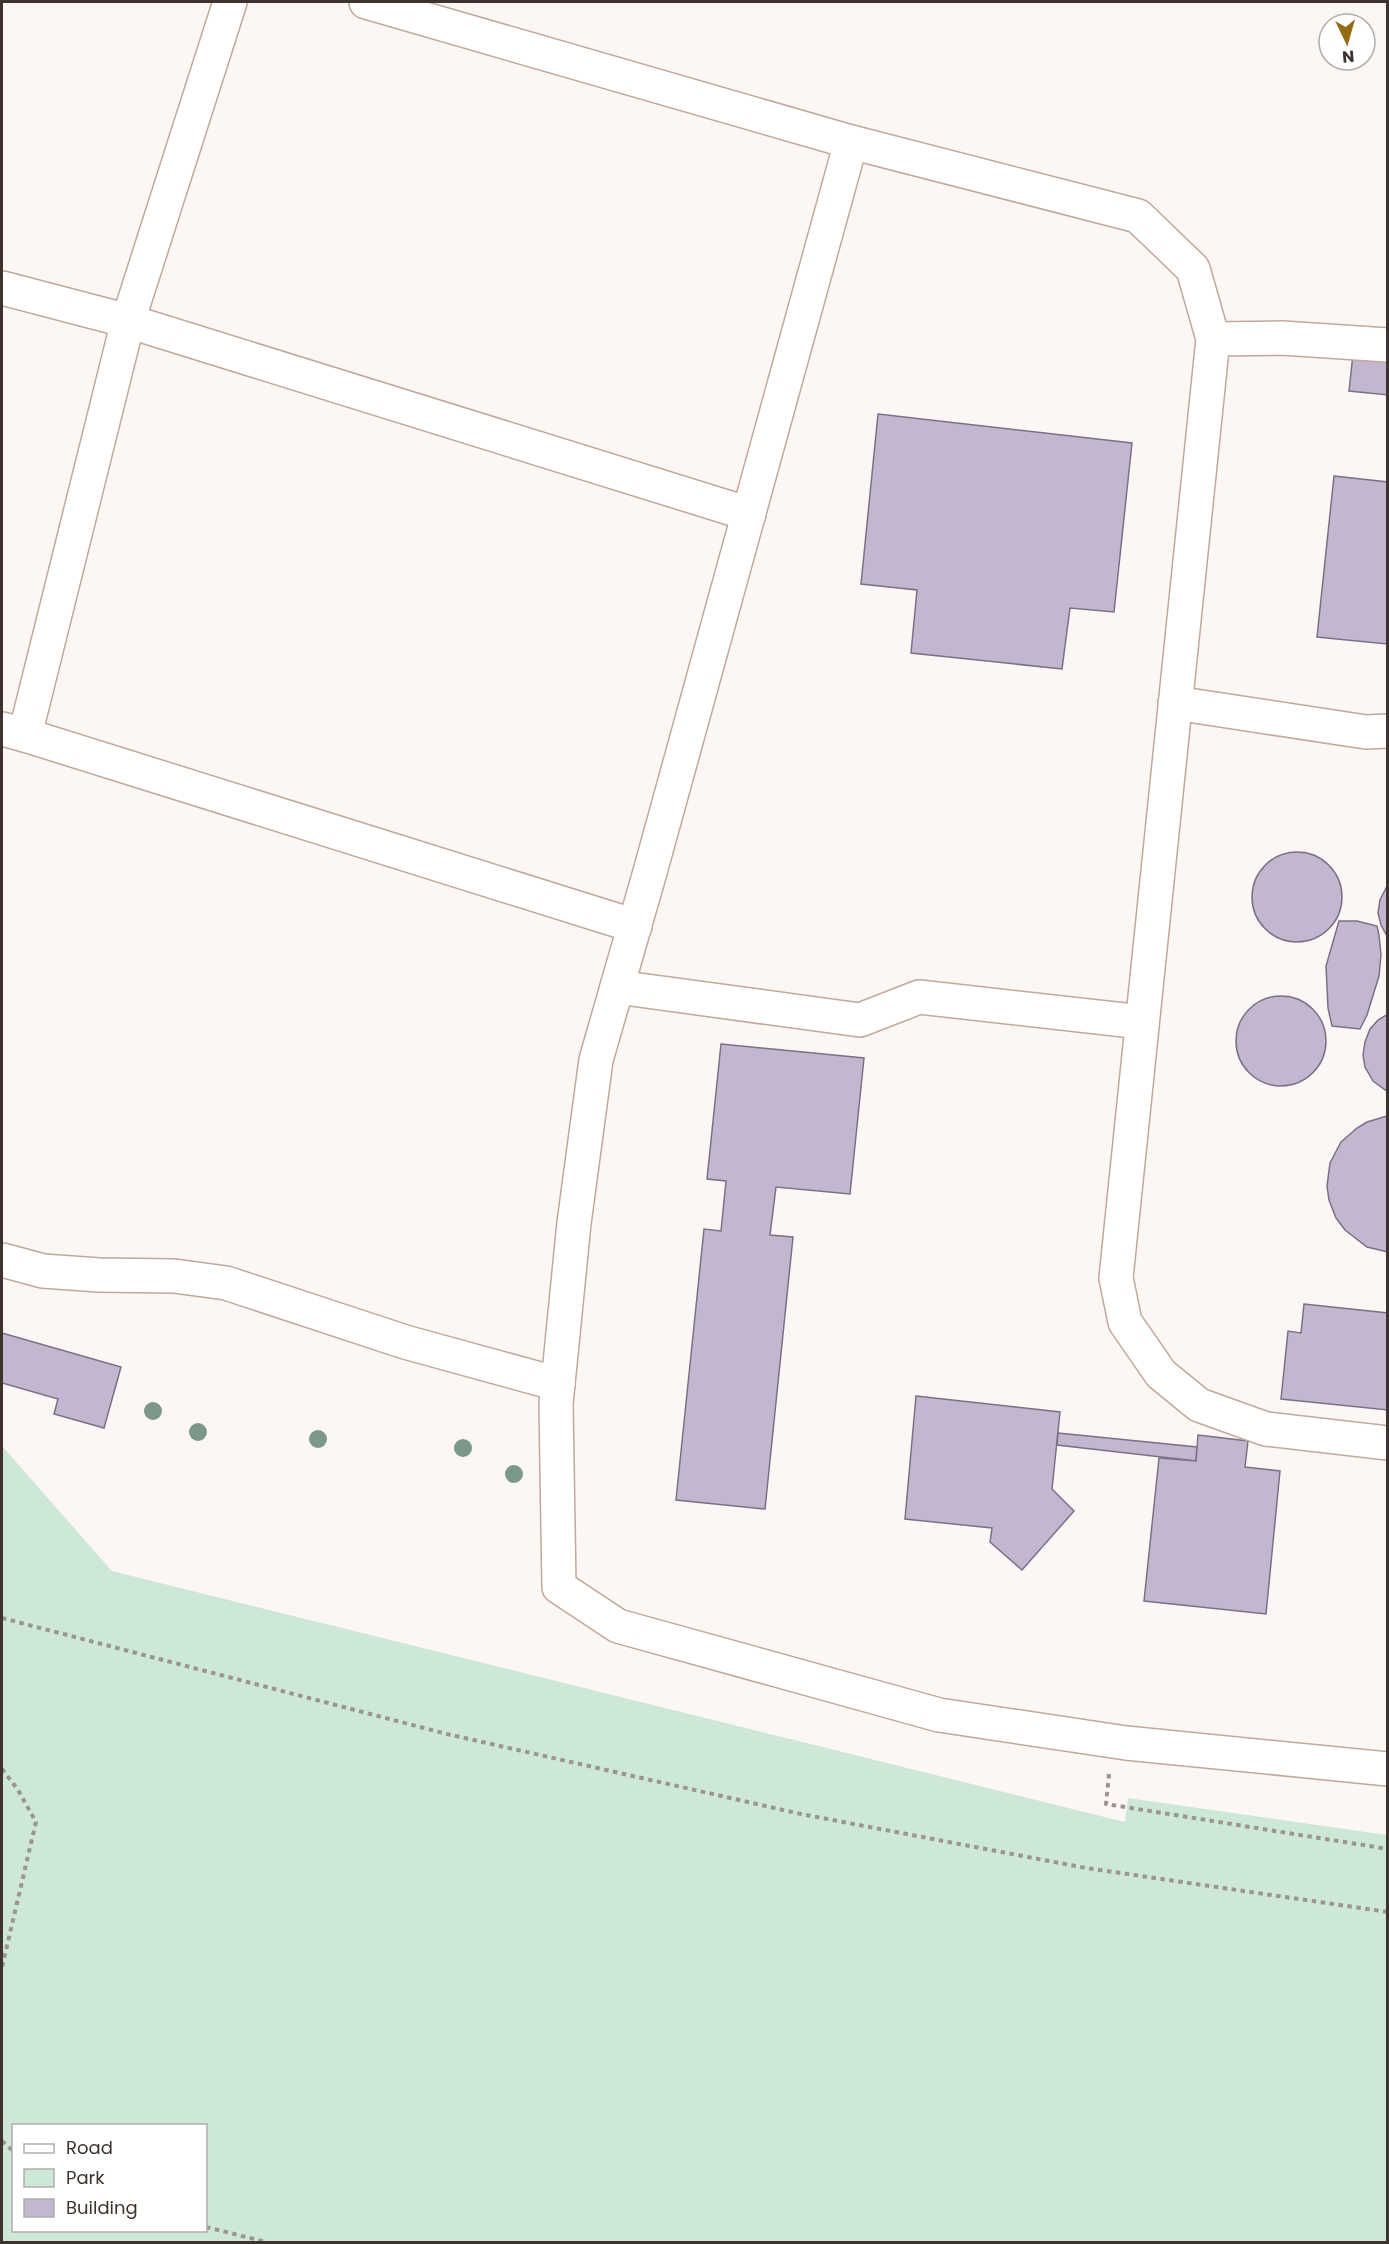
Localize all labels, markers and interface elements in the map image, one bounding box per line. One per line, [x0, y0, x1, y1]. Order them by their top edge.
north arrow [1317, 12, 1377, 72]
text: N [1341, 44, 1355, 68]
legend [12, 2124, 207, 2232]
text: Road [66, 2135, 113, 2160]
text: Park [66, 2165, 105, 2190]
text: Building [66, 2195, 138, 2220]

